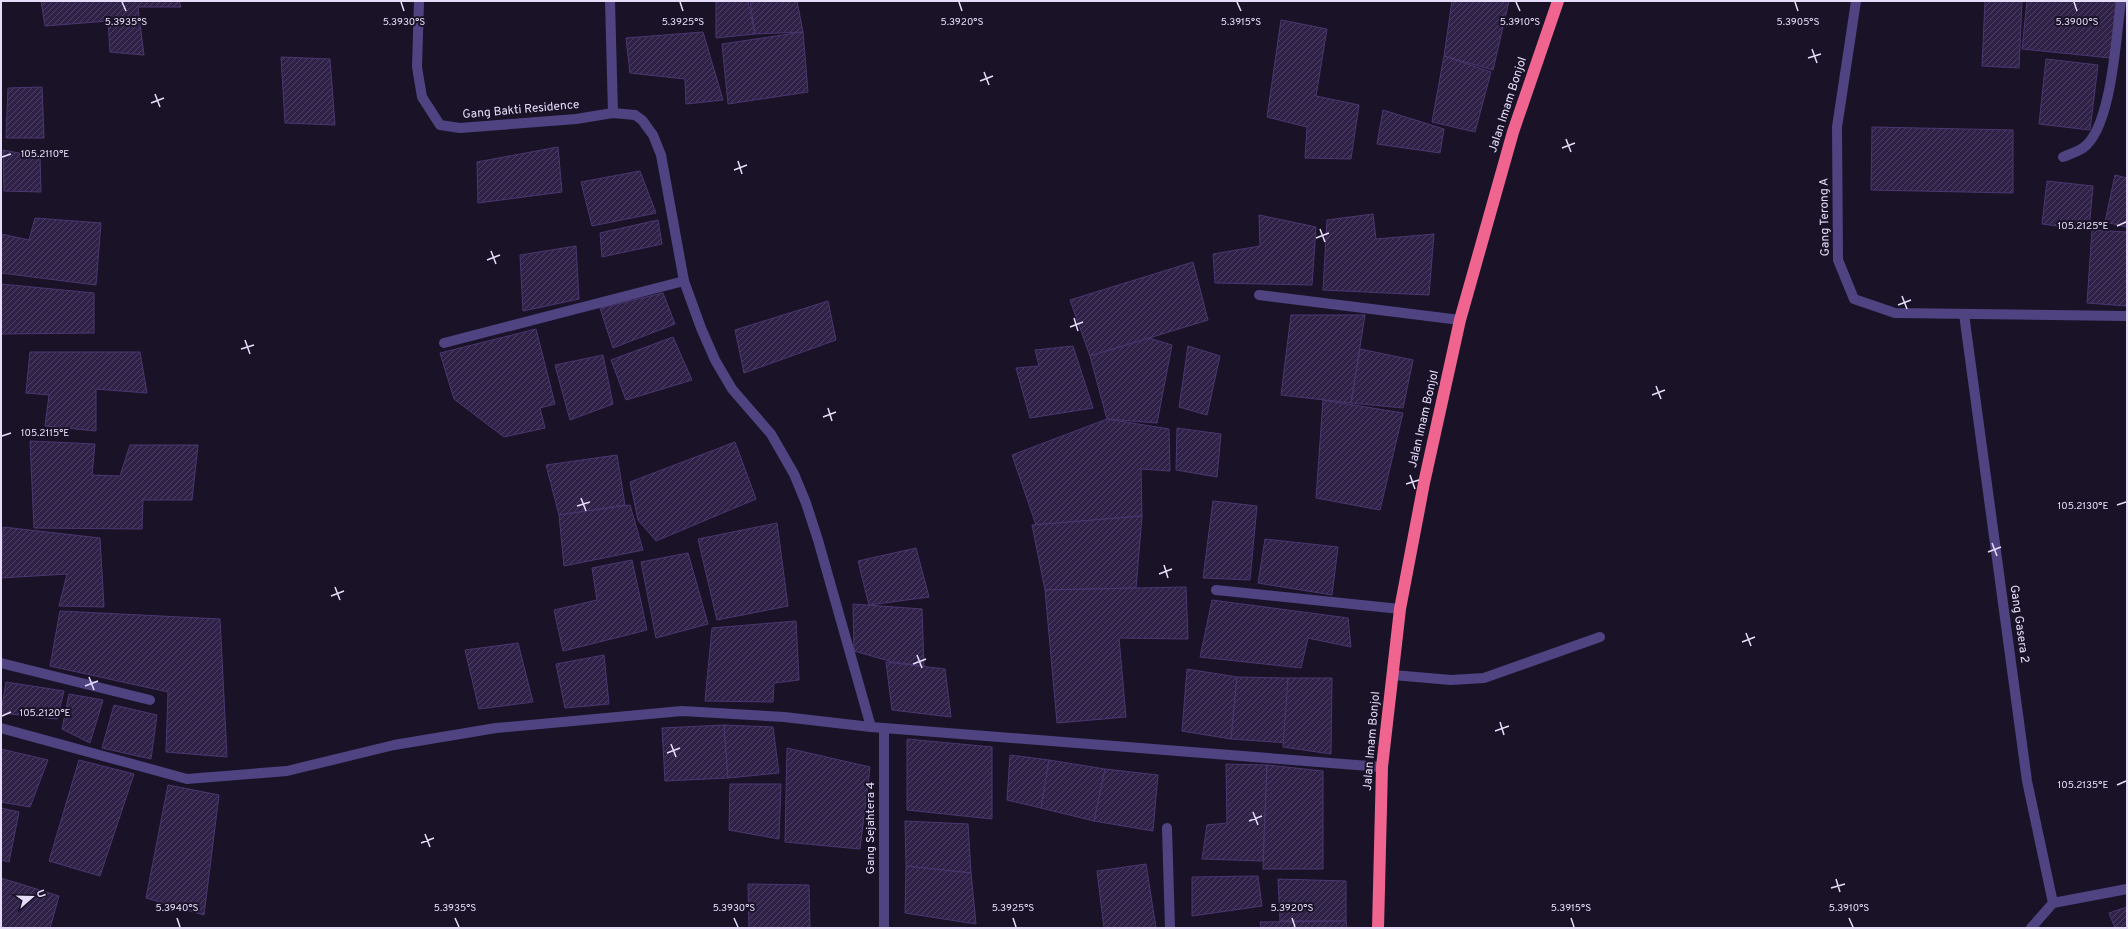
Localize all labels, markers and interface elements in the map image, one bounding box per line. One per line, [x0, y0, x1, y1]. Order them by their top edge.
text: 5.3935°S [105, 16, 147, 29]
text: 5.3930°S [383, 16, 425, 29]
text: 5.3925°S [662, 16, 704, 29]
text: 5.3920°S [941, 16, 983, 29]
text: 5.3915°S [1221, 16, 1261, 29]
text: 5.3910°S [1500, 16, 1540, 29]
text: 5.3905°S [1777, 16, 1819, 29]
text: 5.3900°S [2055, 16, 2099, 29]
street label: Jalan Imam Bonjol [1485, 55, 1531, 155]
street label: Gang Bakti Residence [462, 97, 580, 123]
text: 105.2110°E [21, 148, 69, 161]
street label: Gang Terong A [1816, 178, 1834, 256]
text: 105.2125°E [2058, 220, 2108, 233]
street label: Jalan Imam Bonjol [1405, 369, 1443, 469]
text: 105.2115°E [21, 427, 69, 440]
text: 105.2130°E [2058, 500, 2108, 513]
street label: Gang Gasera 2 [2006, 584, 2032, 664]
street label: Jalan Imam Bonjol [1360, 691, 1384, 791]
text: 105.2120°E [19, 707, 71, 720]
text: 105.2135°E [2058, 779, 2108, 792]
street label: Gang Sejahtera 4 [863, 782, 879, 874]
north arrow [12, 877, 52, 917]
text: U [33, 888, 48, 900]
text: 5.3940°S [156, 902, 198, 915]
text: 5.3935°S [434, 902, 476, 915]
text: 5.3930°S [713, 902, 755, 915]
text: 5.3925°S [992, 902, 1034, 915]
text: 5.3920°S [1271, 902, 1313, 915]
text: 5.3915°S [1551, 902, 1591, 915]
text: 5.3910°S [1829, 902, 1869, 915]

